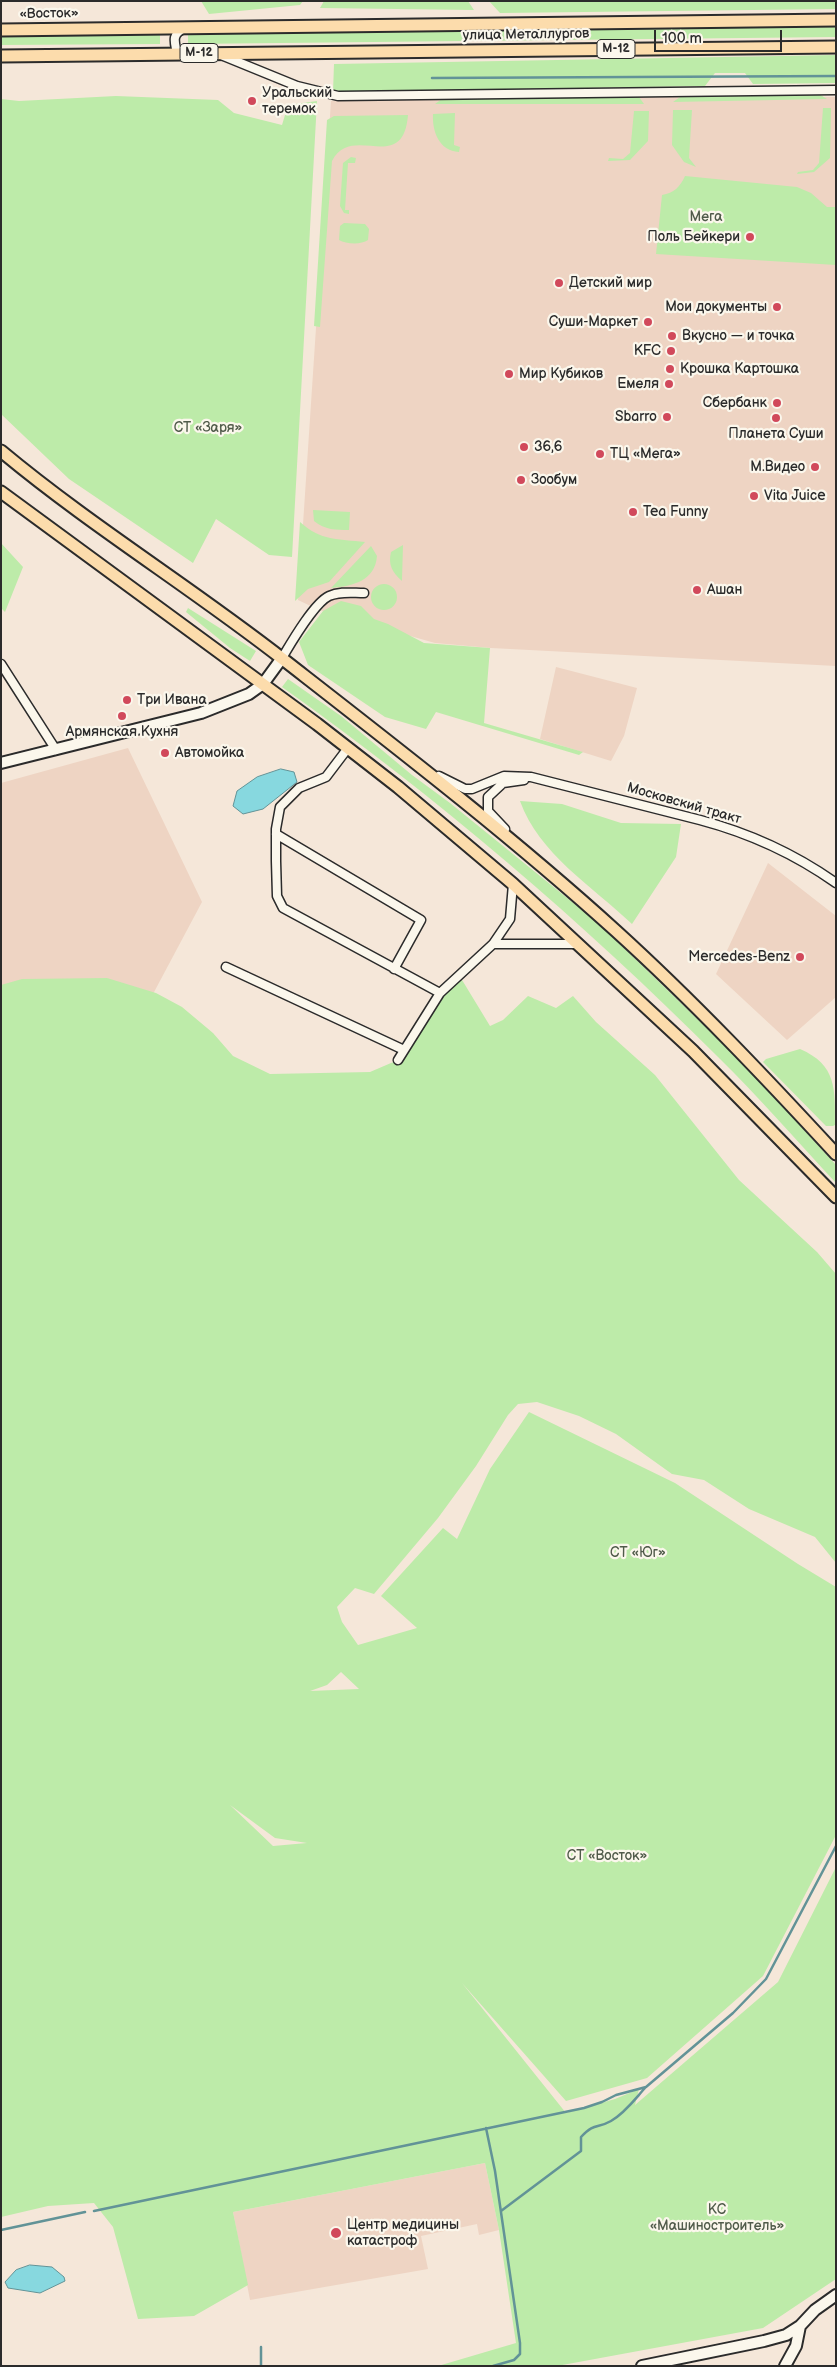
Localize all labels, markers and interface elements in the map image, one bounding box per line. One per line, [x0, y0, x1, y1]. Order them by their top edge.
street label: «Восток» [19, 5, 79, 23]
scale bar [657, 20, 784, 52]
street label: улица Металлургов [463, 25, 589, 45]
text: 100 m [662, 29, 702, 48]
road number: М-12 [597, 40, 635, 59]
road number: М-12 [180, 44, 218, 62]
place label: Уральский теремок [262, 85, 332, 118]
marker: Уральский теремок [246, 95, 258, 107]
park label: Мега [690, 209, 722, 225]
place label: Поль Бейкери [647, 229, 740, 245]
marker: Поль Бейкери [744, 231, 756, 243]
place label: Детский мир [569, 275, 652, 291]
marker: Детский мир [553, 277, 565, 289]
place label: Мои документы [665, 299, 767, 315]
marker: Мои документы [771, 301, 783, 313]
place label: Суши-Маркет [549, 314, 638, 330]
marker: Суши-Маркет [642, 316, 654, 328]
place label: Вкусно — и точка [682, 328, 795, 344]
marker: Вкусно — и точка [666, 330, 678, 342]
place label: KFC [634, 343, 661, 359]
marker: KFC [665, 345, 677, 357]
place label: Крошка Картошка [680, 361, 799, 377]
marker: Крошка Картошка [664, 363, 676, 375]
place label: Мир Кубиков [519, 366, 603, 382]
marker: Мир Кубиков [503, 368, 515, 380]
place label: Емеля [617, 376, 659, 392]
marker: Емеля [663, 378, 675, 390]
place label: Сбербанк [703, 395, 767, 411]
marker: Сбербанк [771, 397, 783, 409]
place label: Sbarro [615, 409, 657, 425]
marker: Sbarro [661, 411, 673, 423]
marker: Планета Суши [770, 412, 782, 424]
park label: СТ «Заря» [174, 420, 242, 436]
place label: Планета Суши [728, 426, 824, 442]
place label: 36,6 [534, 439, 562, 455]
marker: 36,6 [518, 441, 530, 453]
place label: ТЦ «Мега» [610, 446, 681, 462]
marker: ТЦ «Мега» [594, 448, 606, 460]
place label: М.Видео [750, 459, 805, 475]
marker: М.Видео [809, 461, 821, 473]
place label: Зообум [531, 472, 577, 488]
marker: Зообум [515, 474, 527, 486]
place label: Vita Juice [764, 488, 826, 504]
marker: Vita Juice [748, 490, 760, 502]
place label: Tea Funny [643, 504, 708, 520]
marker: Tea Funny [627, 506, 639, 518]
place label: Ашан [707, 582, 742, 598]
marker: Ашан [691, 584, 703, 596]
place label: Три Ивана [137, 692, 207, 708]
marker: Три Ивана [121, 694, 133, 706]
marker: Армянская Кухня [116, 710, 128, 722]
place label: Армянская Кухня [66, 724, 178, 740]
place label: Автомойка [175, 745, 244, 761]
marker: Автомойка [159, 747, 171, 759]
street label: Московский тракт [625, 780, 743, 828]
place label: Mercedes-Benz [688, 949, 790, 965]
marker: Mercedes-Benz [794, 951, 806, 963]
park label: СТ «Юг» [610, 1545, 666, 1561]
park label: СТ «Восток» [567, 1848, 647, 1864]
park label: КС «Машиностроитель» [650, 2202, 784, 2234]
place label: Центр медицины катастроф [347, 2217, 459, 2250]
marker: Центр медицины катастроф [329, 2226, 343, 2240]

